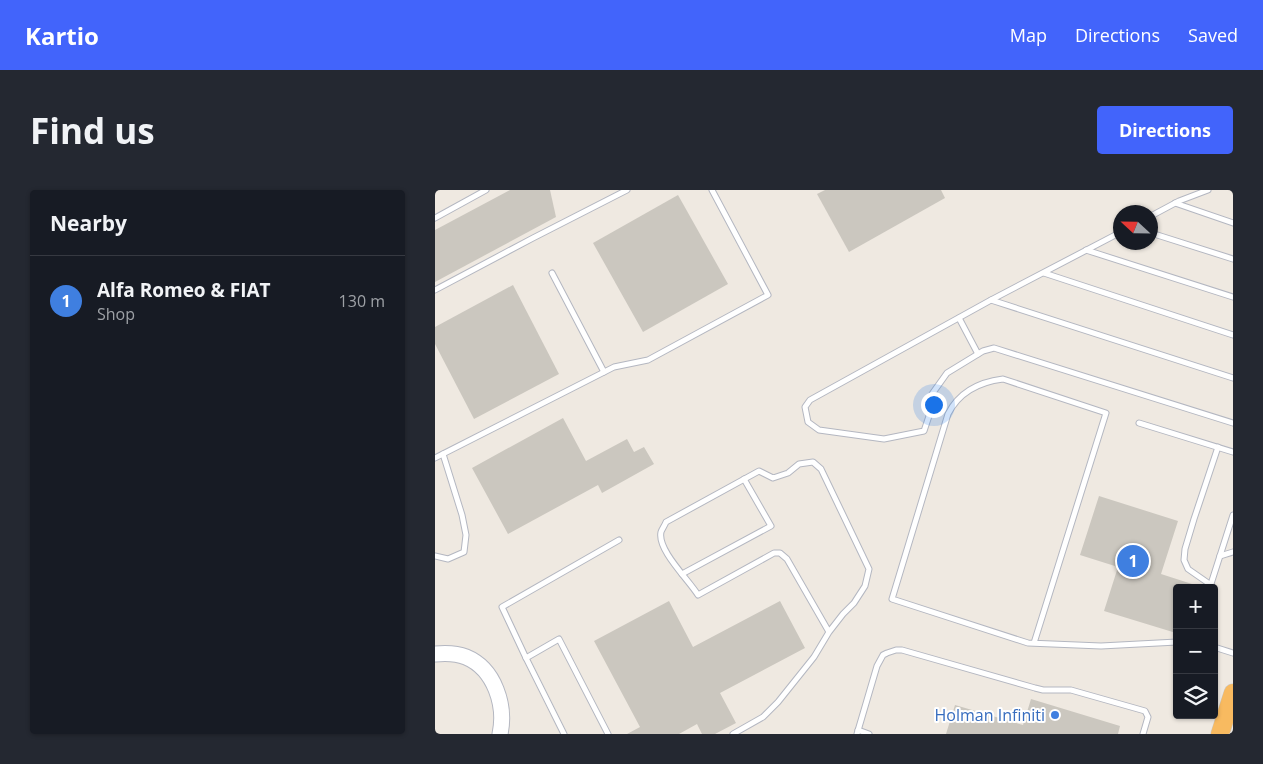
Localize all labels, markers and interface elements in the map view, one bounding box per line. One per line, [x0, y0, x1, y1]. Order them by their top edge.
text: Kartio [25, 19, 99, 52]
text: Map [1010, 23, 1047, 47]
text: Directions [1075, 23, 1160, 47]
text: Saved [1188, 23, 1238, 47]
button: Directions [1097, 106, 1233, 154]
text: Find us [30, 107, 155, 154]
north arrow [1113, 205, 1158, 250]
text: Nearby [50, 209, 127, 237]
text: Alfa Romeo & FIAT [97, 277, 271, 303]
text: 1 [61, 290, 71, 312]
text: 130 m [339, 290, 385, 312]
text: Shop [97, 303, 135, 325]
your location [921, 392, 947, 418]
pin: 1 [1117, 542, 1149, 580]
map controls [1173, 584, 1218, 719]
button: + [1173, 584, 1218, 629]
button: − [1173, 629, 1218, 674]
button: layers [1173, 674, 1218, 719]
place label: Holman Infiniti [935, 704, 1045, 726]
marker: Holman Infiniti [1049, 709, 1061, 721]

